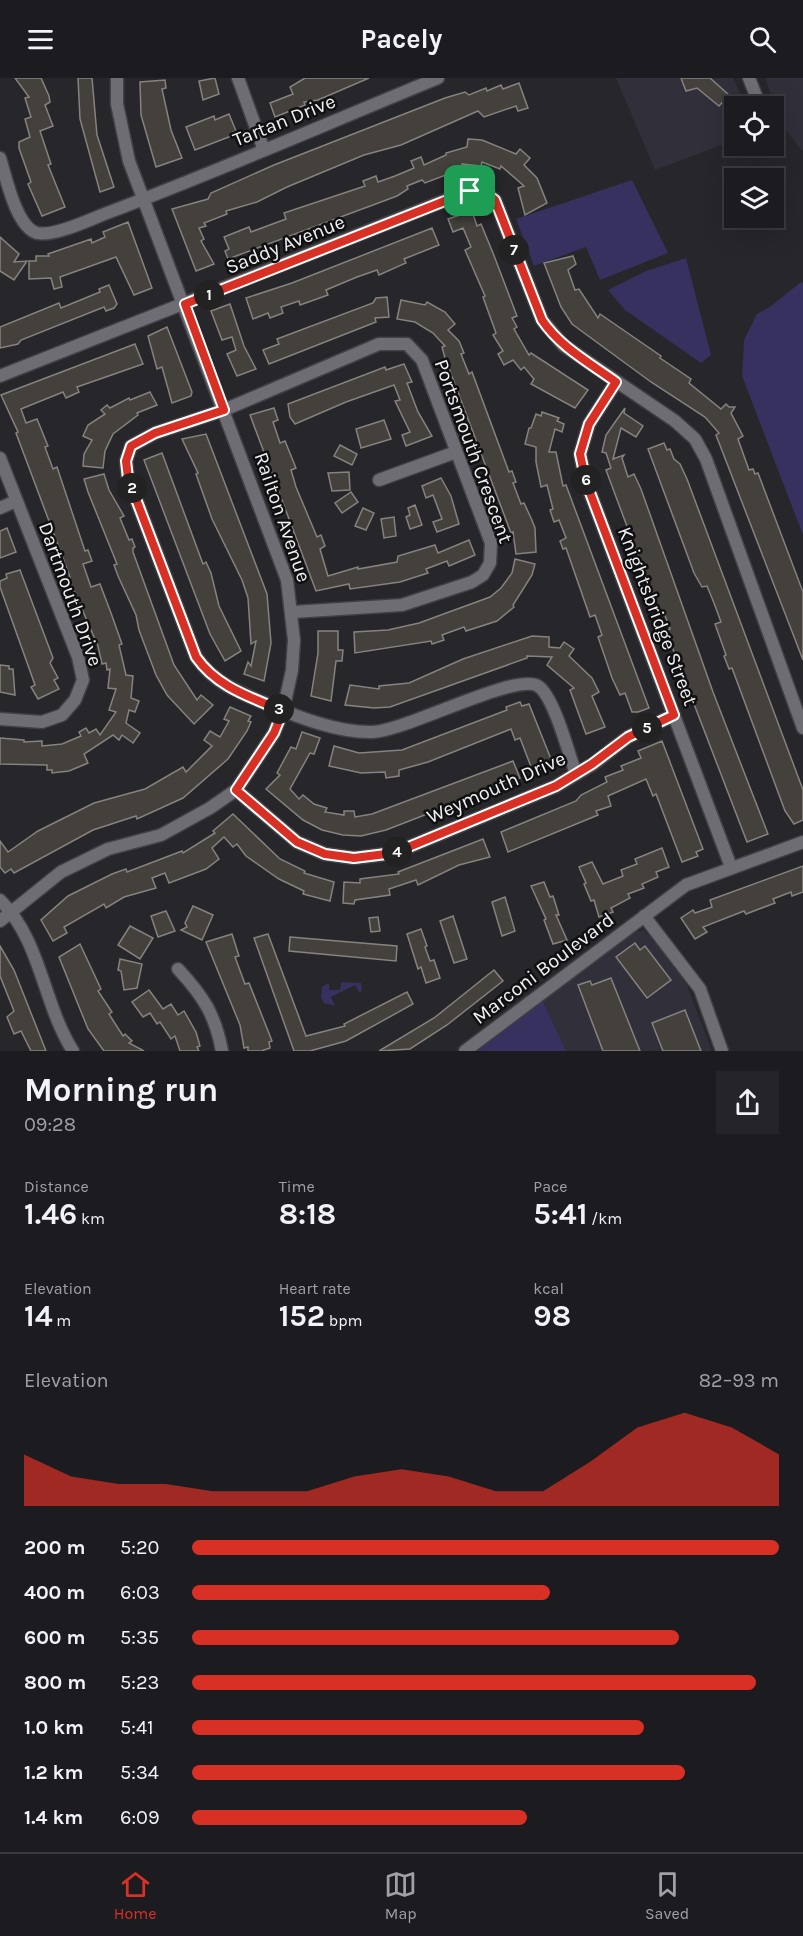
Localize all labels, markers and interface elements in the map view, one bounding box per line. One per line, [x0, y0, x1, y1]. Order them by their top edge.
icon: menu [24, 23, 57, 56]
text: Pacely [361, 23, 442, 55]
icon: search [746, 23, 779, 56]
street label: Tartan Drive [230, 89, 339, 151]
map controls [724, 96, 784, 228]
button: locate [724, 96, 784, 156]
pin [444, 165, 495, 216]
button: layers [724, 168, 784, 228]
icon: arrive [453, 174, 486, 207]
street label: Saddy Avenue [222, 210, 348, 279]
pin: 7 [499, 235, 529, 265]
text: 7 [510, 240, 518, 259]
pin: 1 [194, 280, 224, 310]
text: 1 [206, 285, 212, 304]
street label: Portsmouth Crescent [430, 356, 518, 547]
street label: Railton Avenue [250, 449, 316, 585]
pin: 6 [571, 465, 601, 495]
text: 6 [581, 470, 591, 489]
pin: 2 [117, 473, 147, 503]
text: 2 [127, 478, 137, 497]
street label: Dartmouth Drive [34, 519, 107, 669]
street label: Knightsbridge Street [613, 524, 702, 709]
pin: 3 [264, 694, 294, 724]
text: 3 [274, 699, 284, 718]
pin: 5 [632, 713, 662, 743]
text: 5 [642, 718, 652, 737]
street label: Weymouth Drive [423, 747, 569, 828]
pin: 4 [382, 837, 412, 867]
text: 4 [392, 842, 402, 861]
street label: Marconi Boulevard [468, 908, 618, 1029]
text: Morning run [24, 1071, 218, 1109]
button: share [716, 1071, 779, 1134]
text: 09:28 [24, 1113, 76, 1136]
text: Distance [24, 1177, 89, 1196]
text: Time [279, 1177, 315, 1196]
text: Pace [533, 1177, 567, 1196]
text: 1.46 [24, 1196, 77, 1232]
text: 8:18 [279, 1196, 336, 1232]
text: 5:41 [533, 1196, 587, 1232]
text: km [77, 1209, 105, 1228]
text: /km [587, 1209, 622, 1228]
text: Elevation [24, 1279, 92, 1298]
text: Heart rate [279, 1279, 351, 1298]
text: kcal [533, 1279, 564, 1298]
text: 14 [24, 1298, 53, 1334]
text: 152 [279, 1298, 325, 1334]
text: 98 [533, 1298, 571, 1334]
text: m [53, 1311, 71, 1330]
text: bpm [325, 1311, 363, 1330]
text: Elevation [24, 1369, 109, 1392]
text: 82–93 m [699, 1369, 779, 1392]
text: 200 m [24, 1536, 85, 1559]
text: 5:20 [120, 1536, 159, 1559]
text: 400 m [24, 1581, 85, 1604]
text: 6:03 [120, 1581, 160, 1604]
text: 600 m [24, 1626, 85, 1649]
text: 5:35 [120, 1626, 159, 1649]
text: 800 m [24, 1671, 86, 1694]
text: 5:23 [120, 1671, 159, 1694]
text: 1.0 km [24, 1716, 84, 1739]
text: 5:41 [120, 1716, 154, 1739]
text: 1.2 km [24, 1761, 83, 1784]
text: 5:34 [120, 1761, 159, 1784]
text: 1.4 km [24, 1806, 83, 1829]
text: 6:09 [120, 1806, 160, 1829]
tab: Home [114, 1868, 156, 1923]
tab: Map [384, 1868, 417, 1923]
tab: Saved [645, 1868, 689, 1923]

